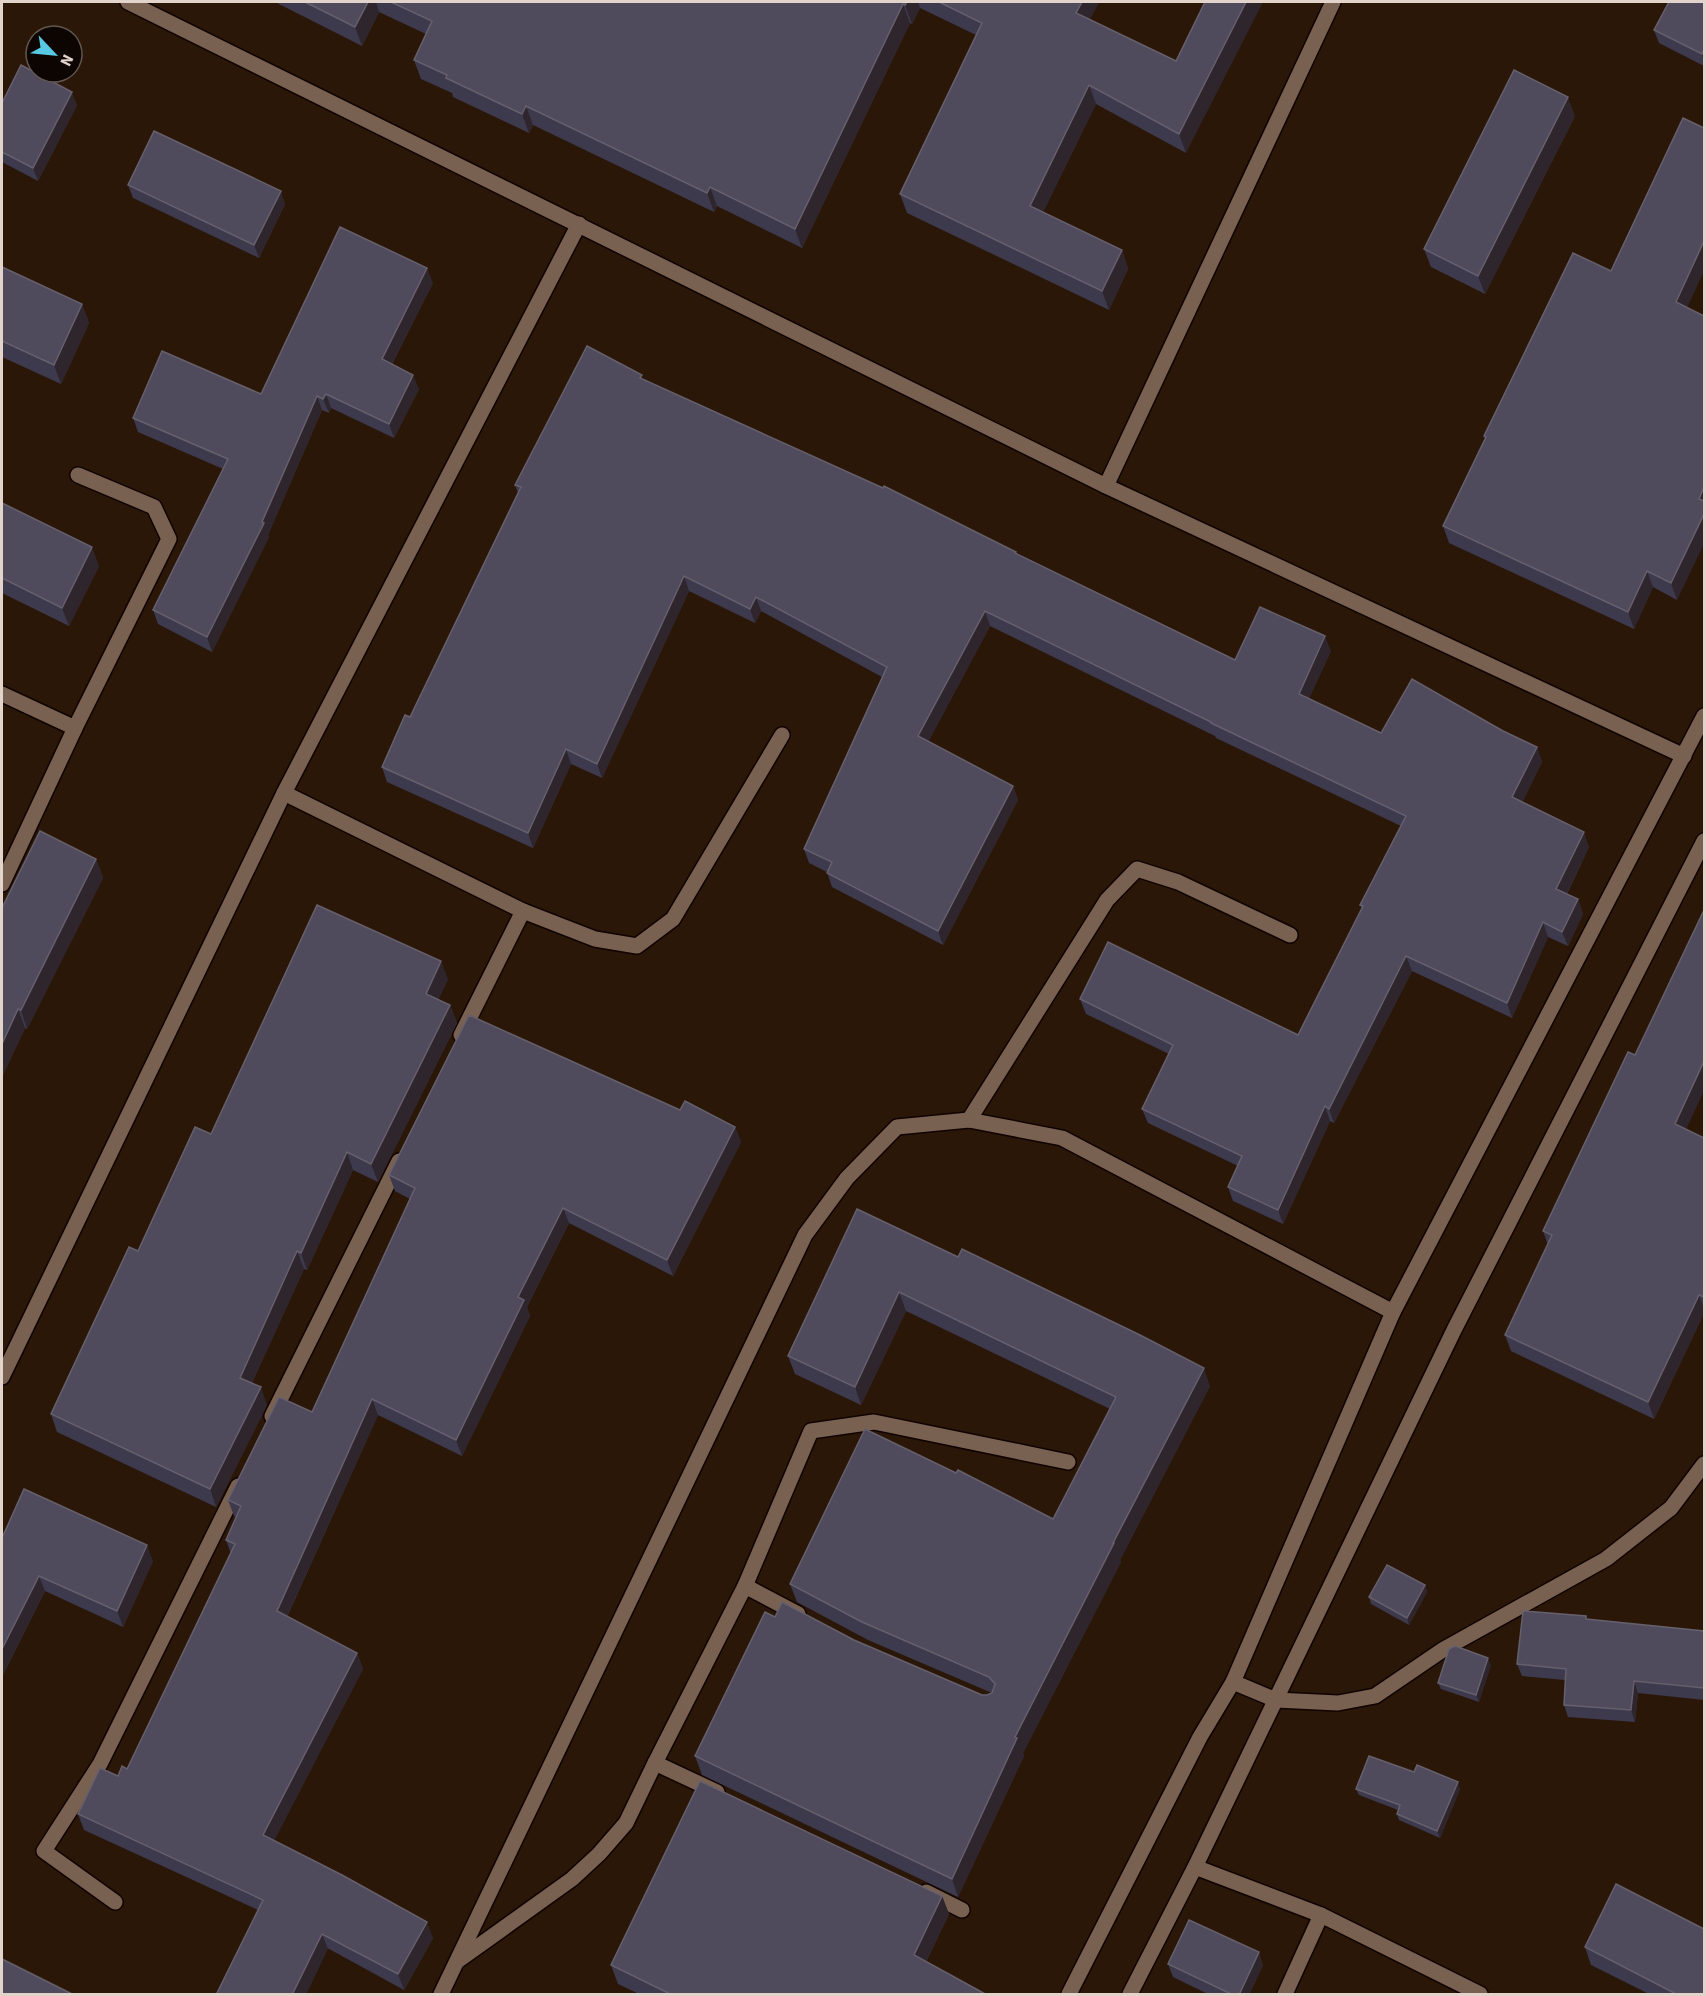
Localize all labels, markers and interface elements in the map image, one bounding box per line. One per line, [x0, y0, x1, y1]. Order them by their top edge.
north arrow [24, 24, 84, 84]
text: N [54, 51, 79, 70]

